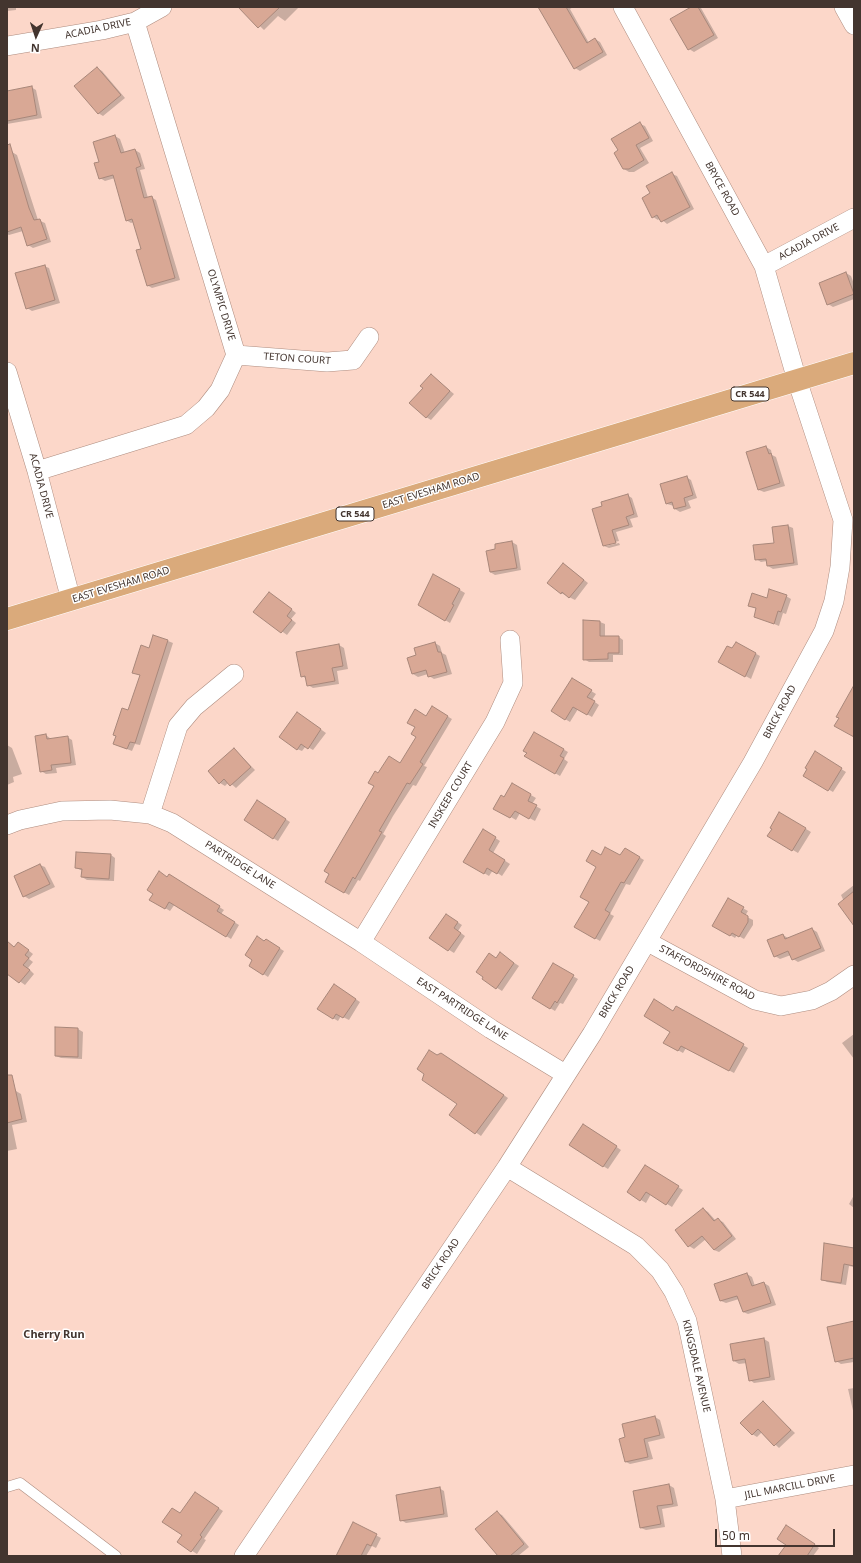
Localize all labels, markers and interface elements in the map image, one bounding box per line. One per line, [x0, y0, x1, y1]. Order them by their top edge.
north arrow [16, 16, 56, 56]
street label: ACADIA DRIVE [64, 16, 132, 42]
text: N [30, 41, 40, 56]
street label: BRYCE ROAD [702, 160, 742, 218]
street label: ACADIA DRIVE [777, 221, 841, 263]
street label: OLYMPIC DRIVE [204, 268, 238, 342]
street label: TETON COURT [263, 351, 331, 367]
road number: CR 544 [731, 387, 769, 401]
street label: ACADIA DRIVE [27, 452, 55, 520]
street label: EAST EVESHAM ROAD [381, 470, 481, 512]
road number: CR 544 [336, 507, 374, 521]
street label: EAST EVESHAM ROAD [71, 564, 171, 606]
street label: BRICK ROAD [761, 683, 799, 741]
street label: INSKEEP COURT [426, 760, 476, 830]
street label: PARTRIDGE LANE [203, 838, 277, 892]
street label: STAFFORDSHIRE ROAD [657, 943, 757, 1003]
street label: BRICK ROAD [597, 964, 637, 1020]
street label: EAST PARTRIDGE LANE [414, 975, 510, 1043]
street label: BRICK ROAD [420, 1236, 462, 1292]
street label: KINGSDALE AVENUE [679, 1318, 713, 1414]
district label: Cherry Run [23, 1328, 85, 1342]
street label: JILL MARCILL DRIVE [744, 1472, 836, 1502]
scale bar [717, 1521, 837, 1547]
text: 50 m [722, 1527, 750, 1544]

